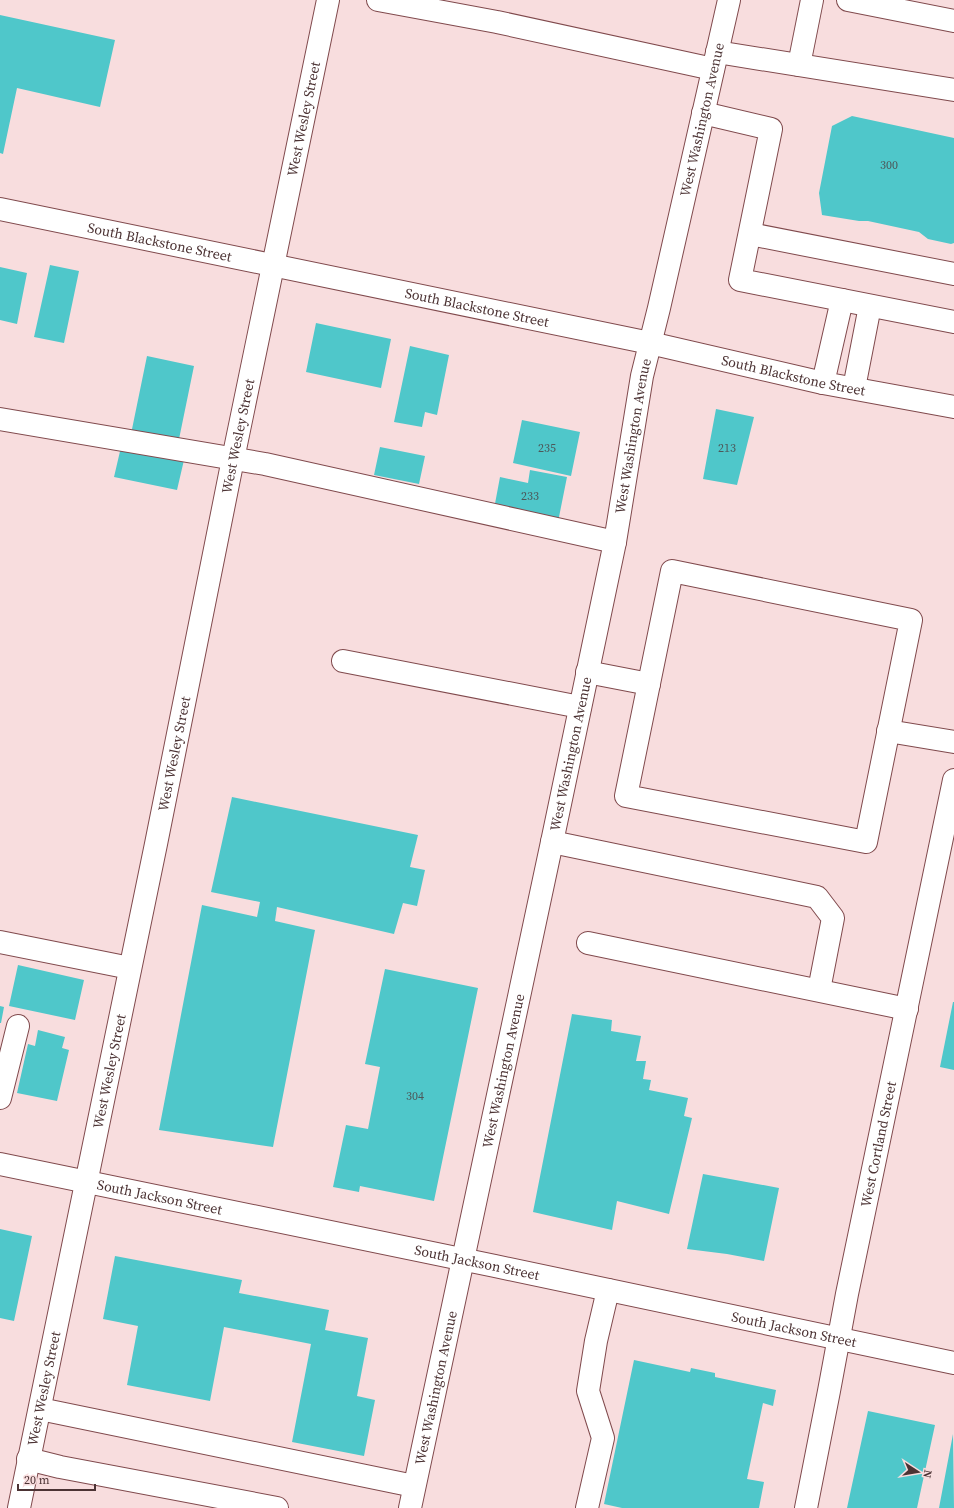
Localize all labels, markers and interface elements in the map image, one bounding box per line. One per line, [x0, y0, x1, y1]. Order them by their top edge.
street label: West Washington Avenue [675, 41, 729, 198]
street label: West Wesley Street [282, 59, 325, 178]
house number: 300 [880, 157, 898, 173]
street label: South Blackstone Street [86, 217, 234, 267]
street label: South Blackstone Street [403, 283, 551, 332]
street label: South Blackstone Street [720, 350, 867, 401]
street label: West Washington Avenue [610, 356, 656, 515]
street label: West Wesley Street [216, 377, 259, 495]
house number: 235 [538, 440, 556, 456]
house number: 213 [718, 440, 736, 456]
house number: 233 [521, 488, 539, 504]
street label: West Washington Avenue [545, 675, 596, 833]
street label: West Wesley Street [153, 694, 195, 813]
street label: West Washington Avenue [477, 992, 529, 1150]
street label: West Wesley Street [88, 1012, 131, 1130]
street label: West Cortland Street [855, 1079, 901, 1209]
house number: 304 [406, 1088, 424, 1104]
street label: South Jackson Street [95, 1174, 224, 1220]
street label: South Jackson Street [413, 1240, 542, 1285]
street label: South Jackson Street [730, 1306, 859, 1352]
street label: West Washington Avenue [409, 1309, 462, 1467]
street label: West Wesley Street [22, 1329, 65, 1448]
north arrow [898, 1452, 938, 1492]
scale bar [18, 1466, 95, 1492]
text: N [919, 1468, 935, 1479]
text: 20 m [24, 1472, 50, 1488]

